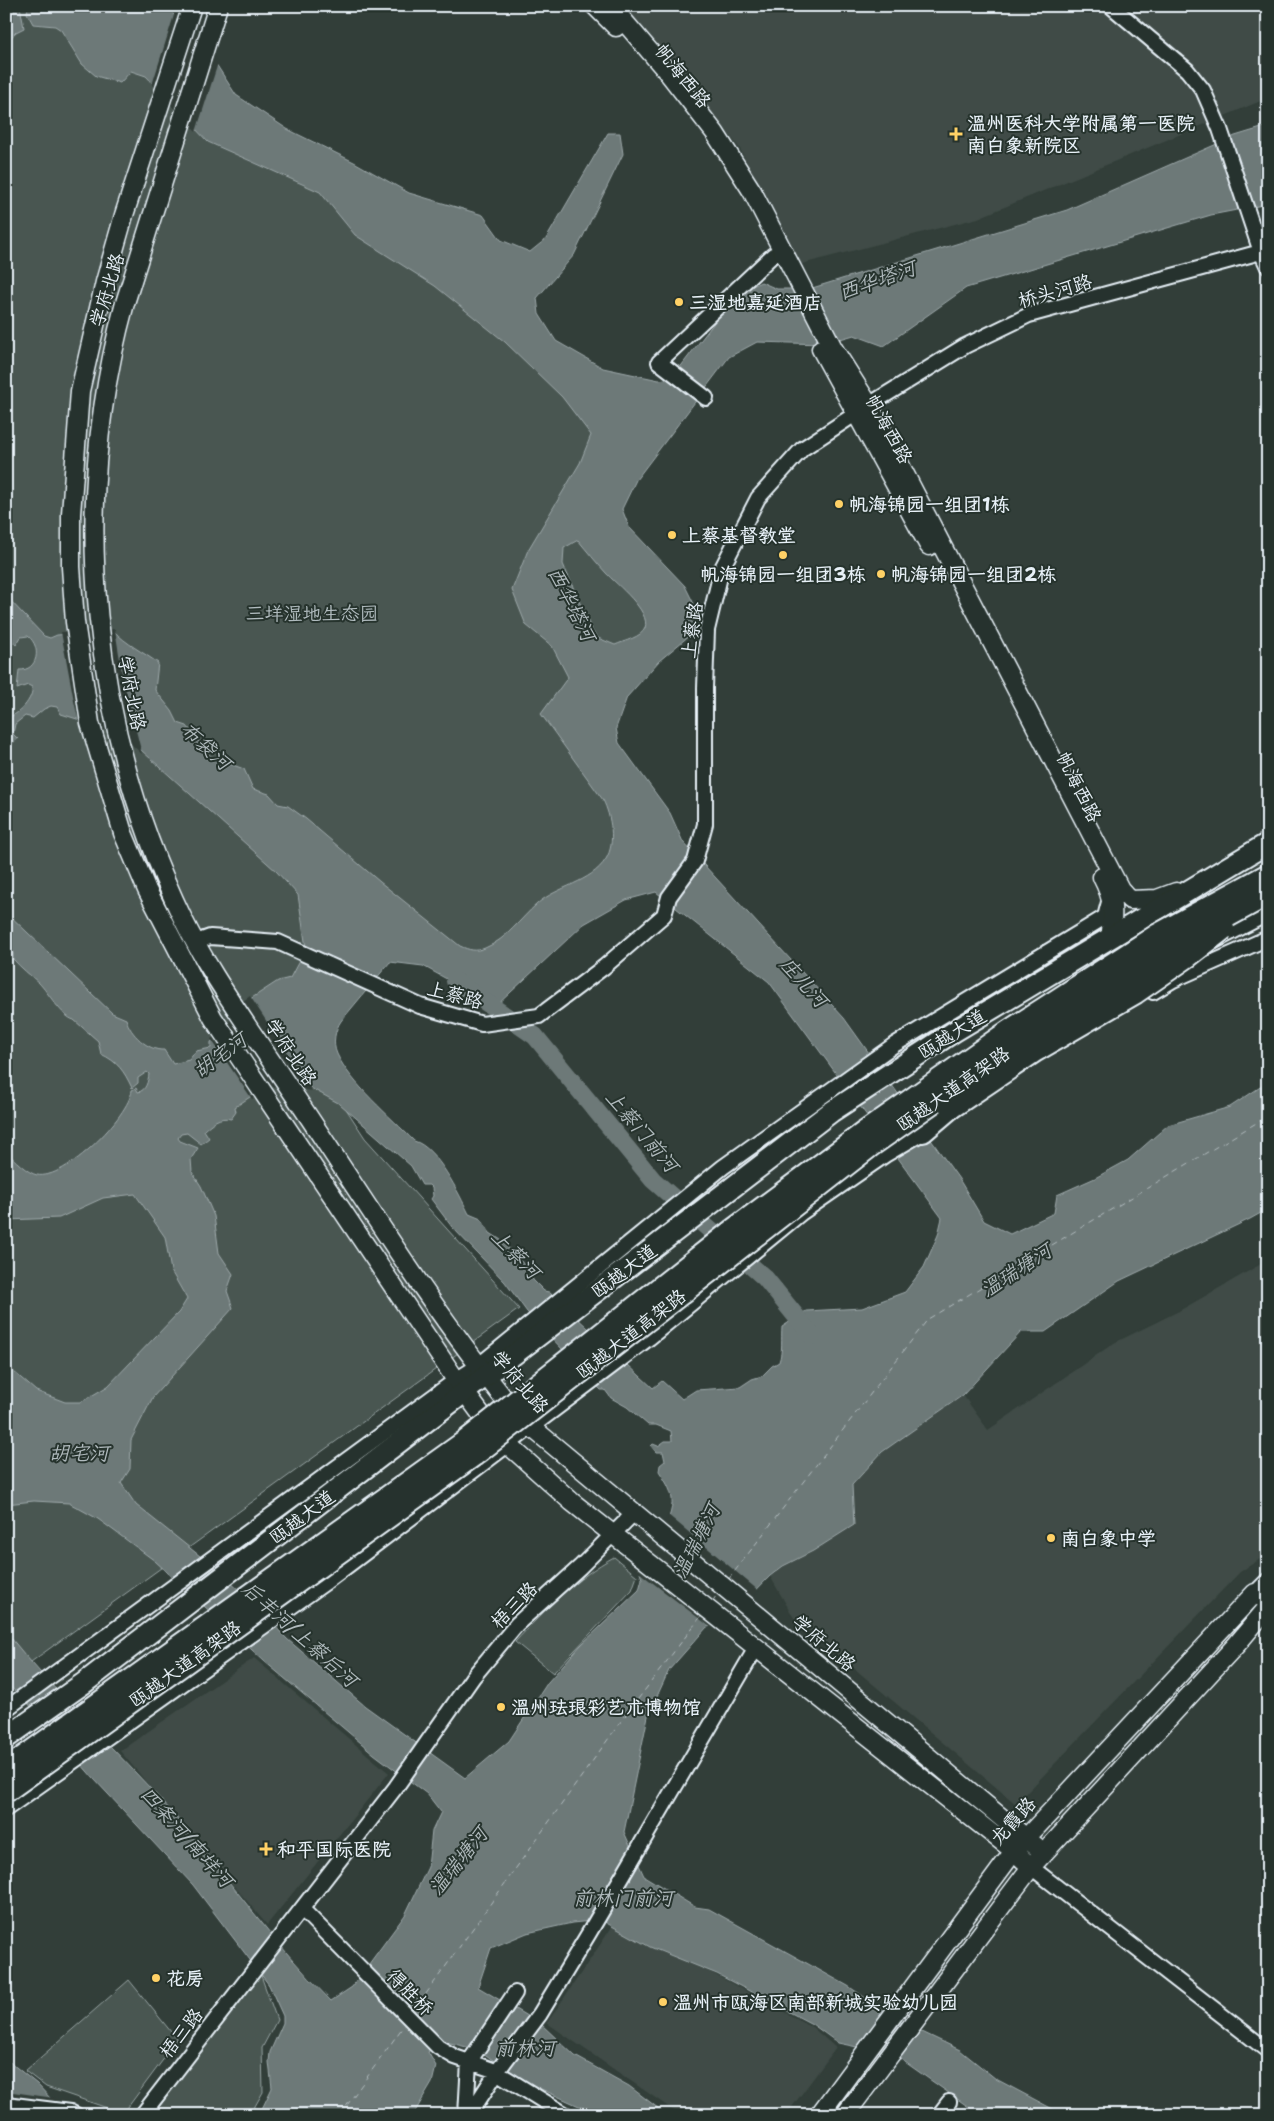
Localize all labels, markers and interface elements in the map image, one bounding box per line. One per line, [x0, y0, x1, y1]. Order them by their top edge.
street label: 帆海西路 [649, 39, 717, 113]
place label: 温州医科大学附属第一医院 南白象新院区 [967, 111, 1195, 158]
marker: 温州医科大学附属第一医院 南白象新院区 [949, 127, 963, 141]
street label: 学府北路 [84, 250, 130, 330]
water label: 西华塔河 [835, 254, 922, 305]
street label: 桥头河路 [1015, 269, 1095, 313]
place label: 三湿地嘉延酒店 [689, 290, 822, 315]
marker: 三湿地嘉延酒店 [673, 296, 685, 308]
street label: 帆海西路 [860, 390, 918, 468]
place label: 帆海锦园一组团1栋 [849, 492, 1010, 517]
marker: 帆海锦园一组团1栋 [833, 498, 845, 510]
place label: 上蔡基督教堂 [682, 523, 796, 548]
marker: 上蔡基督教堂 [666, 529, 678, 541]
marker: 帆海锦园一组团3栋 [777, 549, 789, 561]
water label: 西华塔河 [542, 562, 603, 648]
place label: 帆海锦园一组团3栋 [700, 562, 866, 587]
place label: 帆海锦园一组团2栋 [891, 562, 1056, 587]
marker: 帆海锦园一组团2栋 [875, 568, 887, 580]
street label: 上蔡路 [676, 600, 708, 660]
park label: 三垟湿地生态园 [245, 601, 379, 626]
street label: 学府北路 [112, 653, 152, 733]
water label: 布袋河 [175, 716, 239, 778]
street label: 帆海西路 [1051, 747, 1107, 827]
water label: 庄儿河 [774, 951, 836, 1015]
street label: 上蔡路 [424, 976, 486, 1014]
street label: 瓯越大道 [913, 1003, 991, 1065]
street label: 学府北路 [259, 1014, 323, 1090]
water label: 胡宅河 [188, 1025, 254, 1083]
street label: 瓯越大道高架路 [891, 1041, 1015, 1137]
water label: 上蔡门前河 [600, 1084, 686, 1180]
water label: 上蔡河 [486, 1223, 548, 1287]
water label: 温瑞塘河 [975, 1236, 1059, 1303]
street label: 瓯越大道 [586, 1238, 662, 1304]
street label: 瓯越大道高架路 [571, 1283, 691, 1385]
street label: 学府北路 [486, 1345, 554, 1419]
water label: 胡宅河 [49, 1440, 112, 1466]
street label: 瓯越大道 [264, 1484, 340, 1550]
water label: 温瑞塘河 [666, 1497, 727, 1583]
place label: 南白象中学 [1061, 1526, 1156, 1551]
marker: 南白象中学 [1045, 1532, 1057, 1544]
water label: 后丰河/上蔡后河 [237, 1575, 366, 1695]
street label: 梧三路 [485, 1576, 543, 1634]
street label: 学府北路 [787, 1609, 861, 1677]
street label: 瓯越大道高架路 [124, 1615, 246, 1713]
place label: 温州珐琅彩艺术博物馆 [511, 1695, 701, 1720]
marker: 温州珐琅彩艺术博物馆 [495, 1701, 507, 1713]
water label: 四条河/南垟河 [135, 1781, 241, 1895]
street label: 龙霞路 [985, 1791, 1041, 1851]
water label: 温瑞塘河 [423, 1819, 495, 1900]
place label: 和平国际医院 [277, 1837, 391, 1862]
marker: 和平国际医院 [259, 1842, 273, 1856]
water label: 前林门前河 [573, 1885, 676, 1911]
street label: 得胜桥 [381, 1963, 439, 2021]
place label: 花房 [166, 1966, 204, 1991]
marker: 花房 [150, 1972, 162, 1984]
place label: 温州市瓯海区南部新城实验幼儿园 [673, 1990, 958, 2015]
marker: 温州市瓯海区南部新城实验幼儿园 [657, 1996, 669, 2008]
street label: 梧三路 [154, 2003, 208, 2063]
water label: 前林河 [495, 2035, 558, 2061]

